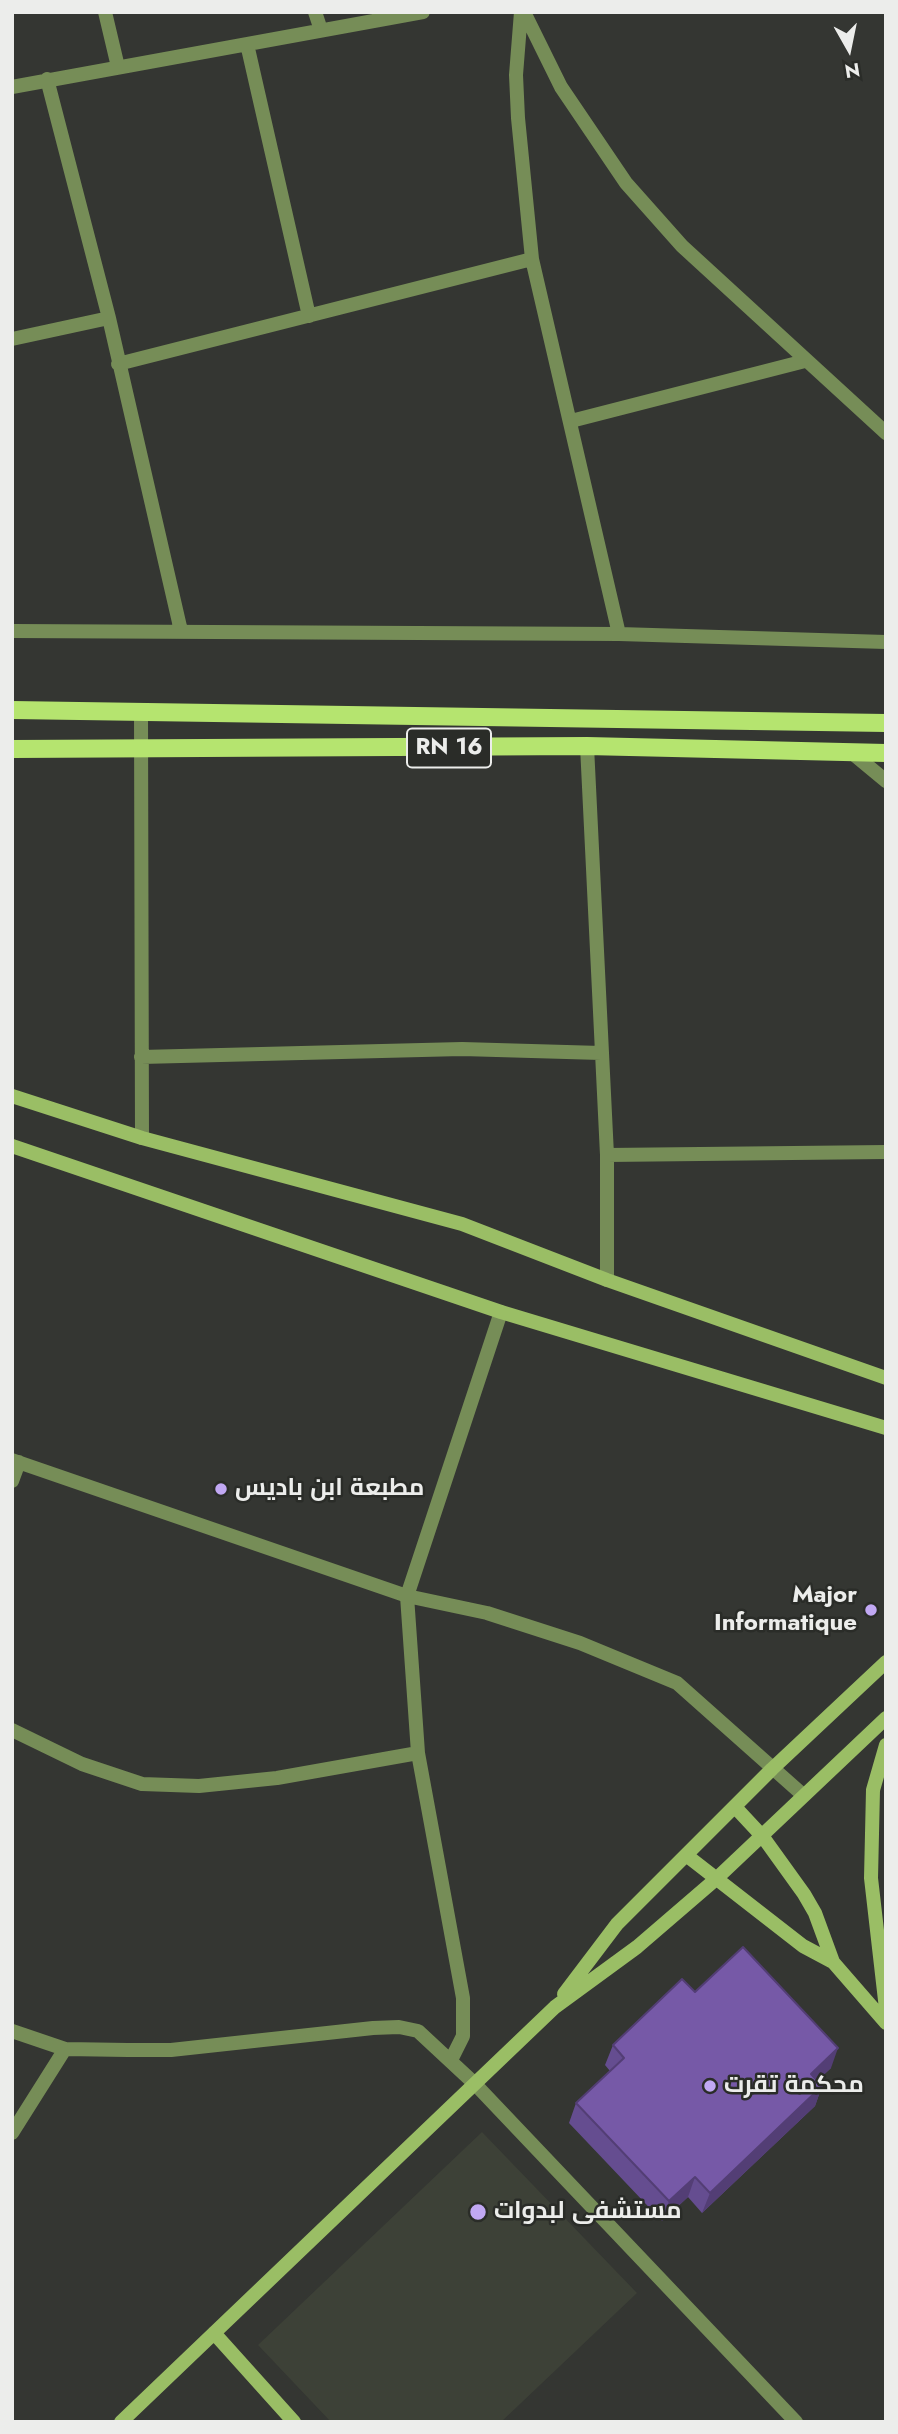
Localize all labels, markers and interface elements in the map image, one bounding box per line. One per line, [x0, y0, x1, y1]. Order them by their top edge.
north arrow [814, 14, 884, 84]
text: N [843, 56, 862, 85]
road number: RN 16 [407, 728, 491, 768]
place label: مطبعة ابن باديس [235, 1475, 424, 1503]
marker: مطبعة ابن باديس [213, 1481, 229, 1497]
place label: Major Informatique [714, 1582, 857, 1638]
marker: Major Informatique [863, 1602, 879, 1618]
place label: محكمة تقرت [724, 2072, 864, 2100]
marker: محكمة تقرت [702, 2078, 718, 2094]
place label: مستشفى لبدوات [494, 2198, 682, 2226]
marker: مستشفى لبدوات [468, 2202, 488, 2222]

